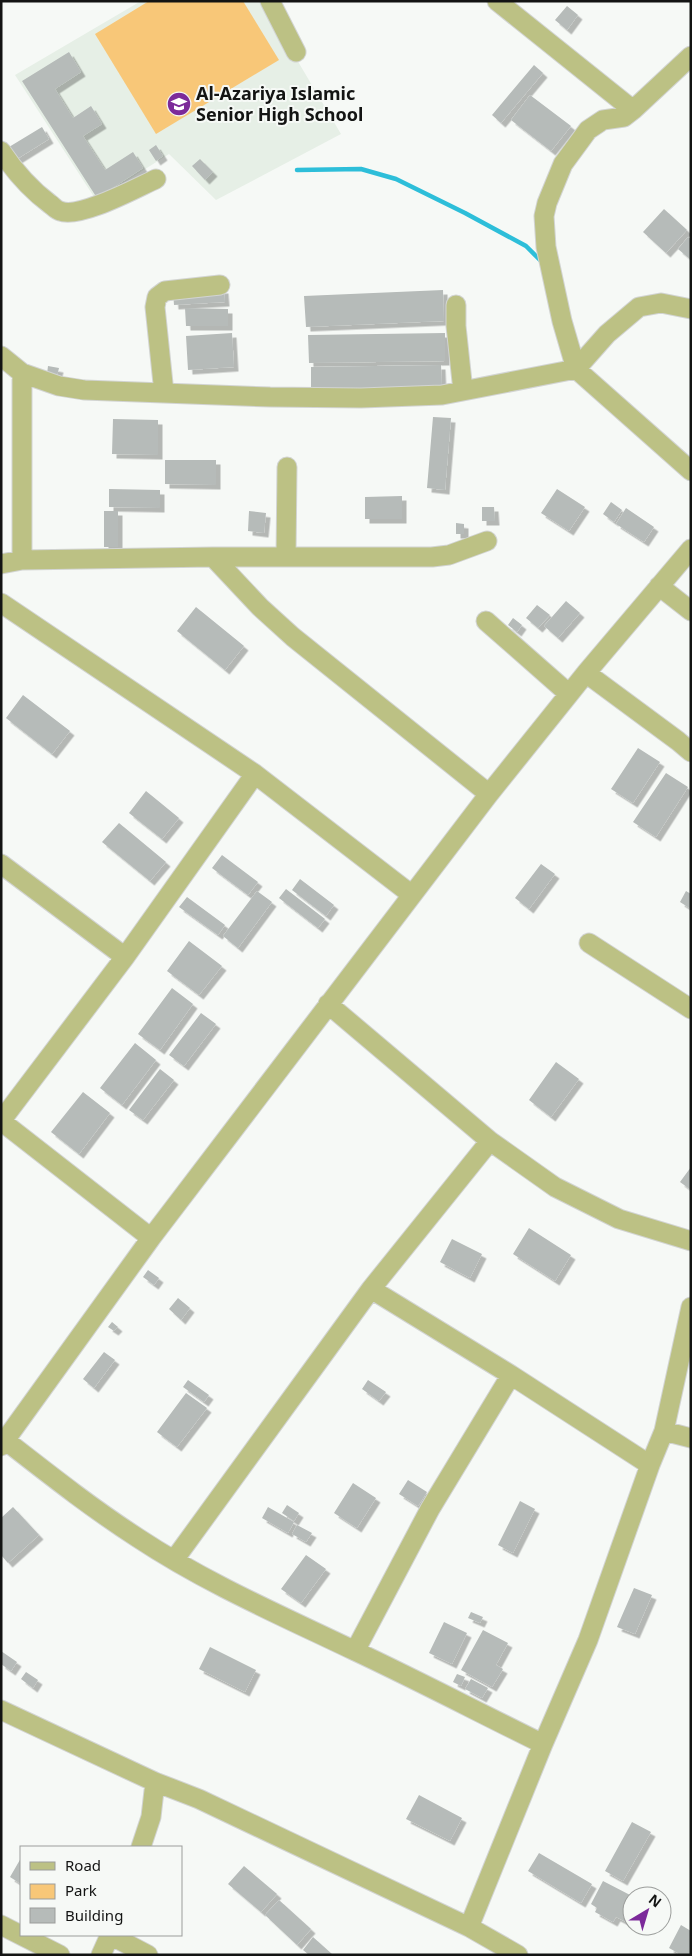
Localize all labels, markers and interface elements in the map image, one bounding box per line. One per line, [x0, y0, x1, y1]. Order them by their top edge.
place label: Al-Azariya Islamic Senior High School [196, 81, 363, 126]
school or university icon: Al-Azariya Islamic Senior High School [166, 91, 192, 117]
legend [20, 1846, 182, 1936]
text: Road [65, 1855, 101, 1875]
text: Park [65, 1880, 97, 1900]
north arrow [622, 1886, 672, 1936]
text: N [645, 1889, 666, 1911]
text: Building [65, 1905, 123, 1925]

